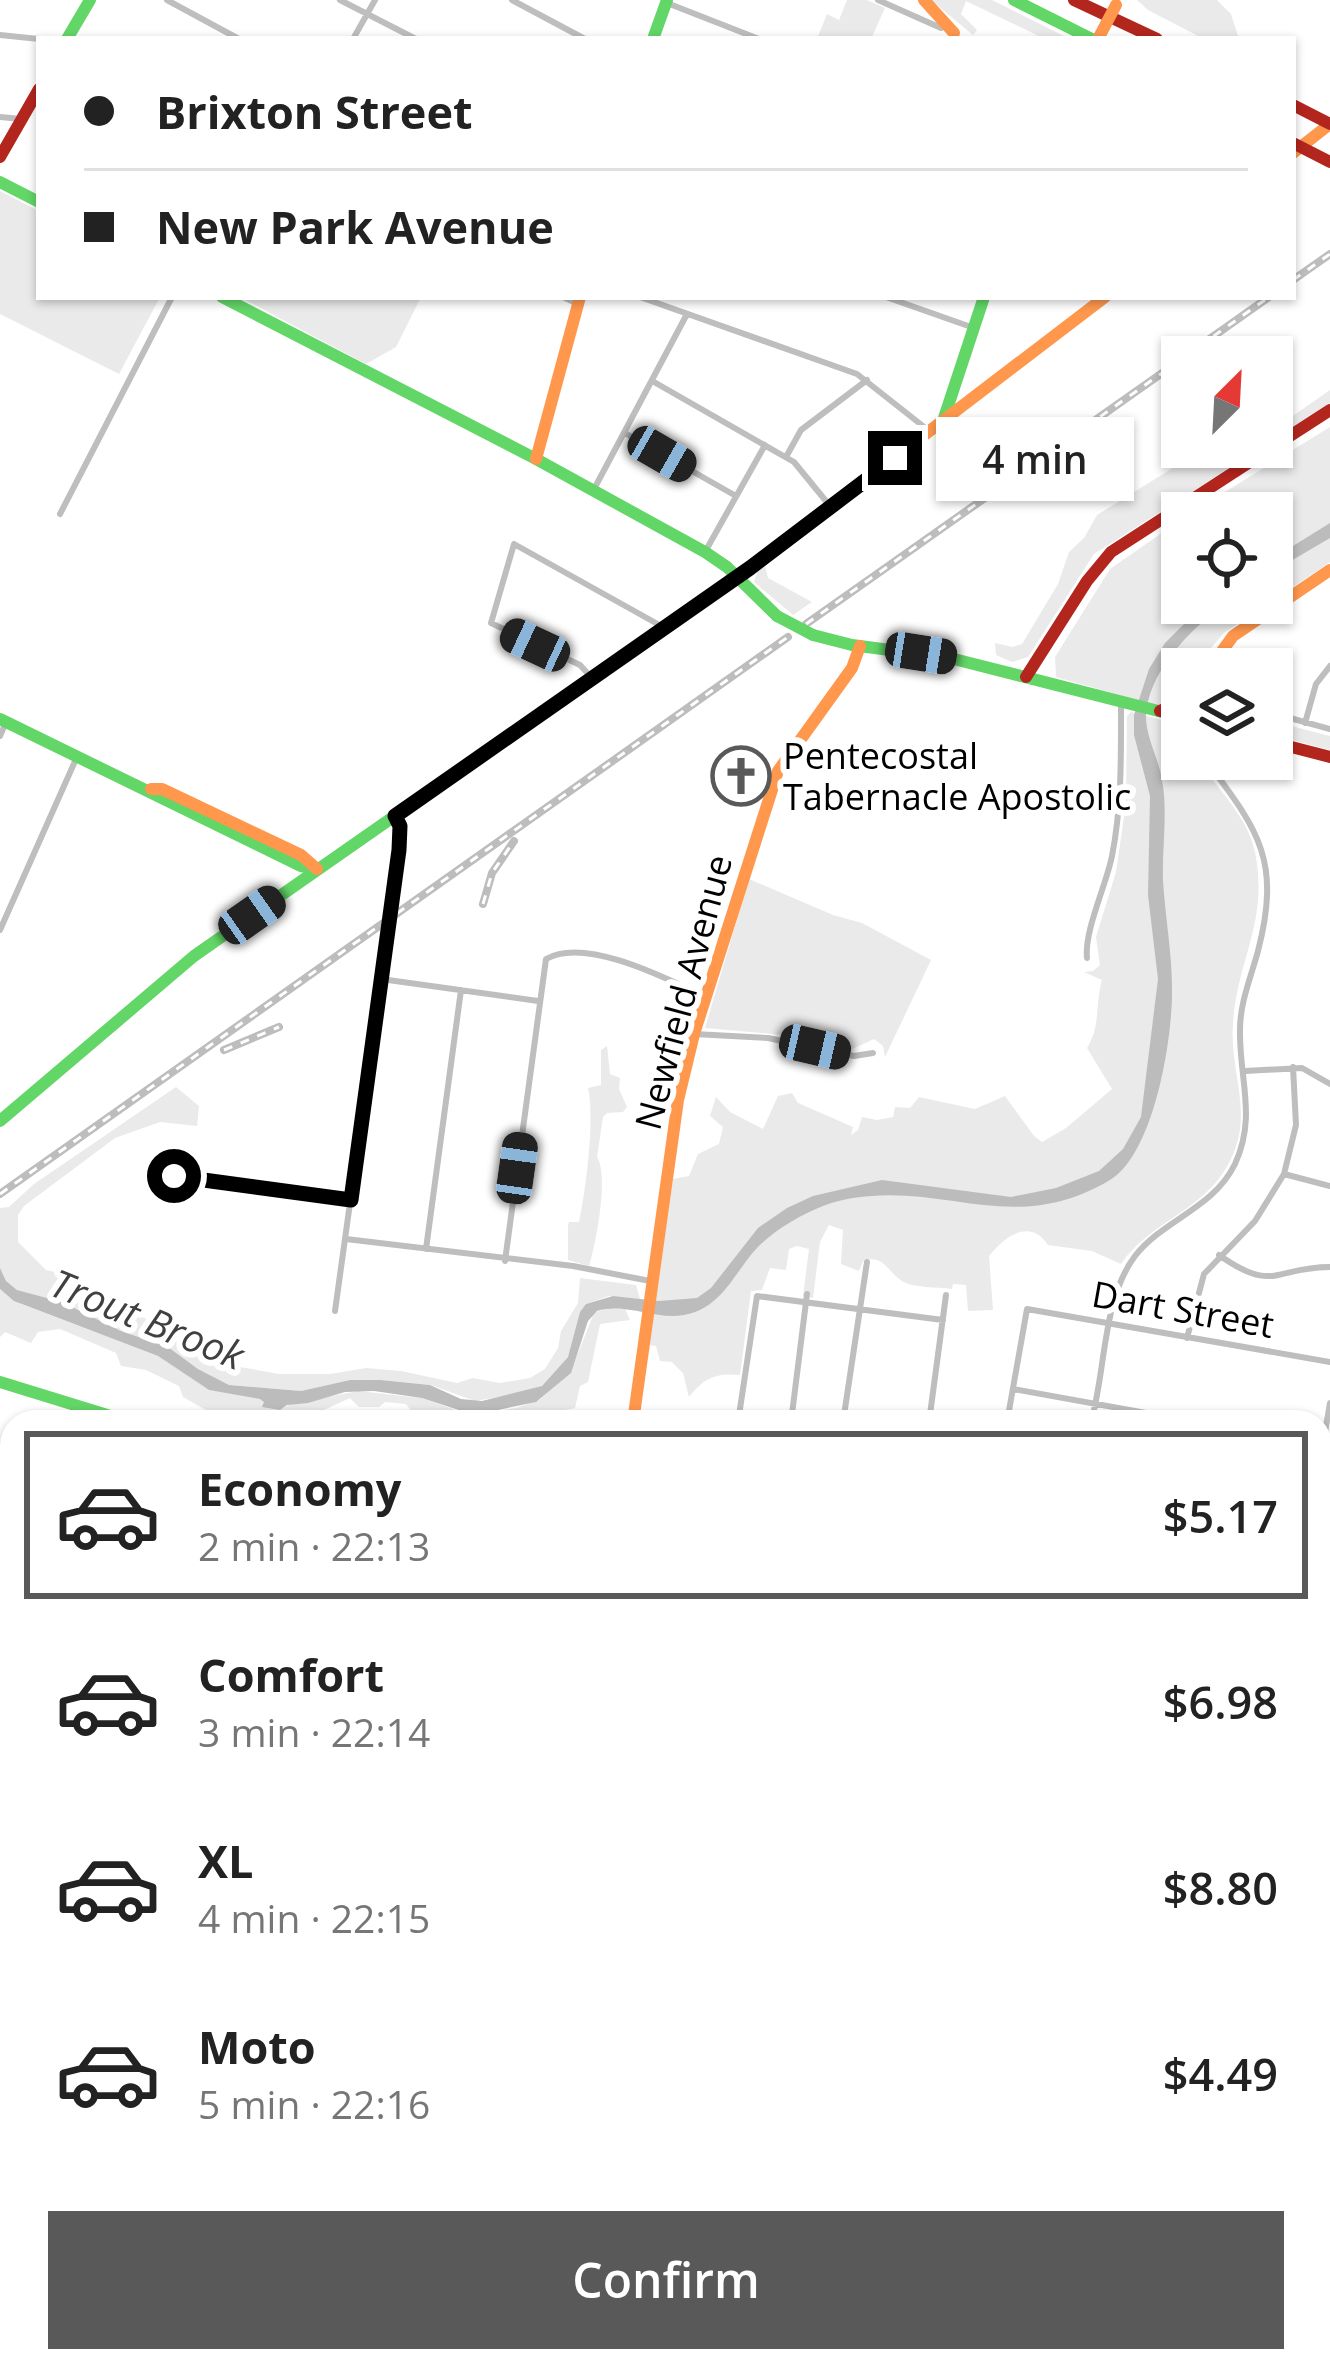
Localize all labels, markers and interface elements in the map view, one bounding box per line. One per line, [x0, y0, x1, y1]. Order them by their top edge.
text: Brixton Street [156, 81, 473, 142]
text: New Park Avenue [156, 196, 554, 257]
north arrow [1161, 336, 1293, 468]
map controls [1161, 336, 1293, 780]
callout: 4 min [937, 416, 1135, 500]
car [622, 420, 702, 488]
route end [868, 431, 922, 485]
text: 4 min [982, 432, 1088, 485]
button: locate [1161, 492, 1293, 624]
car [495, 613, 575, 677]
car [883, 630, 959, 676]
button: layers [1161, 648, 1293, 780]
place label: Pentecostal Tabernacle Apostolic [783, 731, 1131, 821]
church icon: Pentecostal Tabernacle Apostolic [710, 745, 772, 807]
street label: Newfield Avenue [623, 849, 743, 1135]
car [212, 880, 292, 950]
car [776, 1021, 854, 1073]
car [494, 1130, 540, 1206]
route start [147, 1149, 201, 1203]
water label: Trout Brook [43, 1255, 254, 1382]
street label: Dart Street [1088, 1269, 1278, 1349]
text: Economy [198, 1458, 401, 1519]
icon: car [54, 1461, 162, 1569]
text: $5.17 [1163, 1485, 1278, 1546]
text: 2 min · 22:13 [198, 1519, 430, 1572]
text: Comfort [198, 1644, 384, 1705]
icon: car [54, 1647, 162, 1755]
text: $6.98 [1163, 1671, 1278, 1732]
text: 3 min · 22:14 [198, 1705, 430, 1758]
text: XL [198, 1830, 253, 1891]
icon: car [54, 1833, 162, 1941]
text: $8.80 [1163, 1857, 1278, 1918]
text: 4 min · 22:15 [198, 1891, 430, 1944]
text: Moto [198, 2016, 316, 2077]
icon: car [54, 2019, 162, 2127]
text: $4.49 [1163, 2043, 1278, 2104]
text: 5 min · 22:16 [198, 2077, 430, 2130]
button: Confirm [48, 2211, 1284, 2349]

